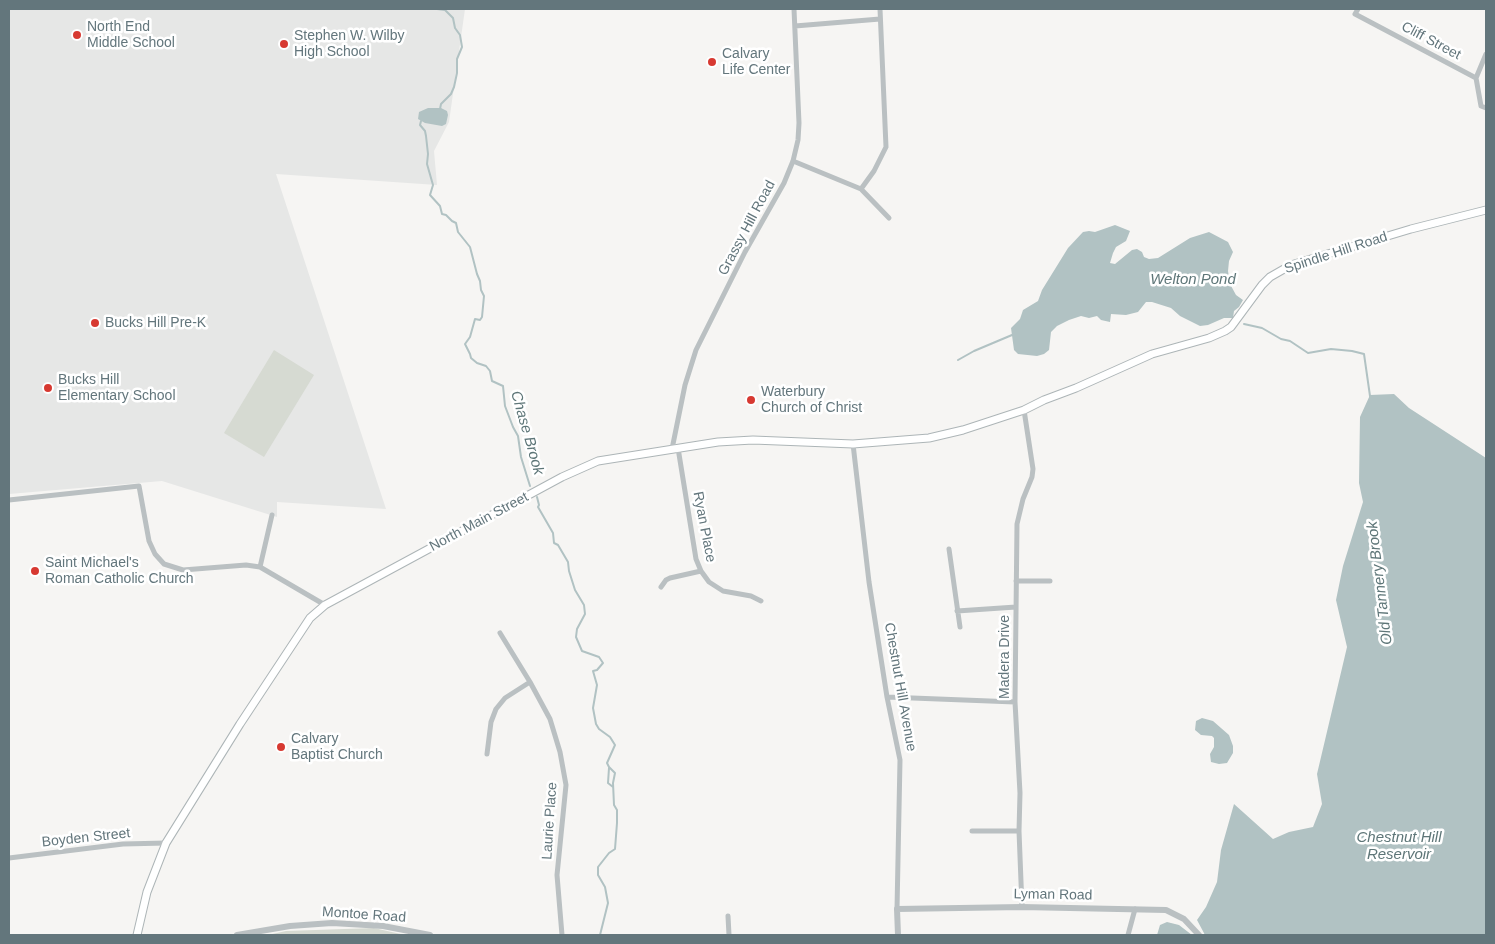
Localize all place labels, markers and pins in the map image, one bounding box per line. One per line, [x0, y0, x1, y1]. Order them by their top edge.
place label: North End Middle School [87, 19, 175, 52]
place label: Stephen W. Wilby High School [294, 28, 404, 60]
marker: North End Middle School [71, 29, 83, 41]
marker: Stephen W. Wilby High School [278, 38, 290, 50]
place label: Calvary Life Center [722, 46, 790, 78]
marker: Calvary Life Center [706, 56, 718, 68]
place label: Bucks Hill Pre-K [105, 315, 206, 331]
marker: Bucks Hill Pre-K [89, 317, 101, 329]
place label: Bucks Hill Elementary School [58, 372, 176, 404]
marker: Bucks Hill Elementary School [42, 382, 54, 394]
place label: Waterbury Church of Christ [761, 384, 862, 417]
marker: Waterbury Church of Christ [745, 394, 757, 406]
place label: Saint Michael's Roman Catholic Church [45, 555, 194, 588]
marker: Saint Michael's Roman Catholic Church [29, 565, 41, 577]
place label: Calvary Baptist Church [291, 731, 383, 764]
marker: Calvary Baptist Church [275, 741, 287, 753]

